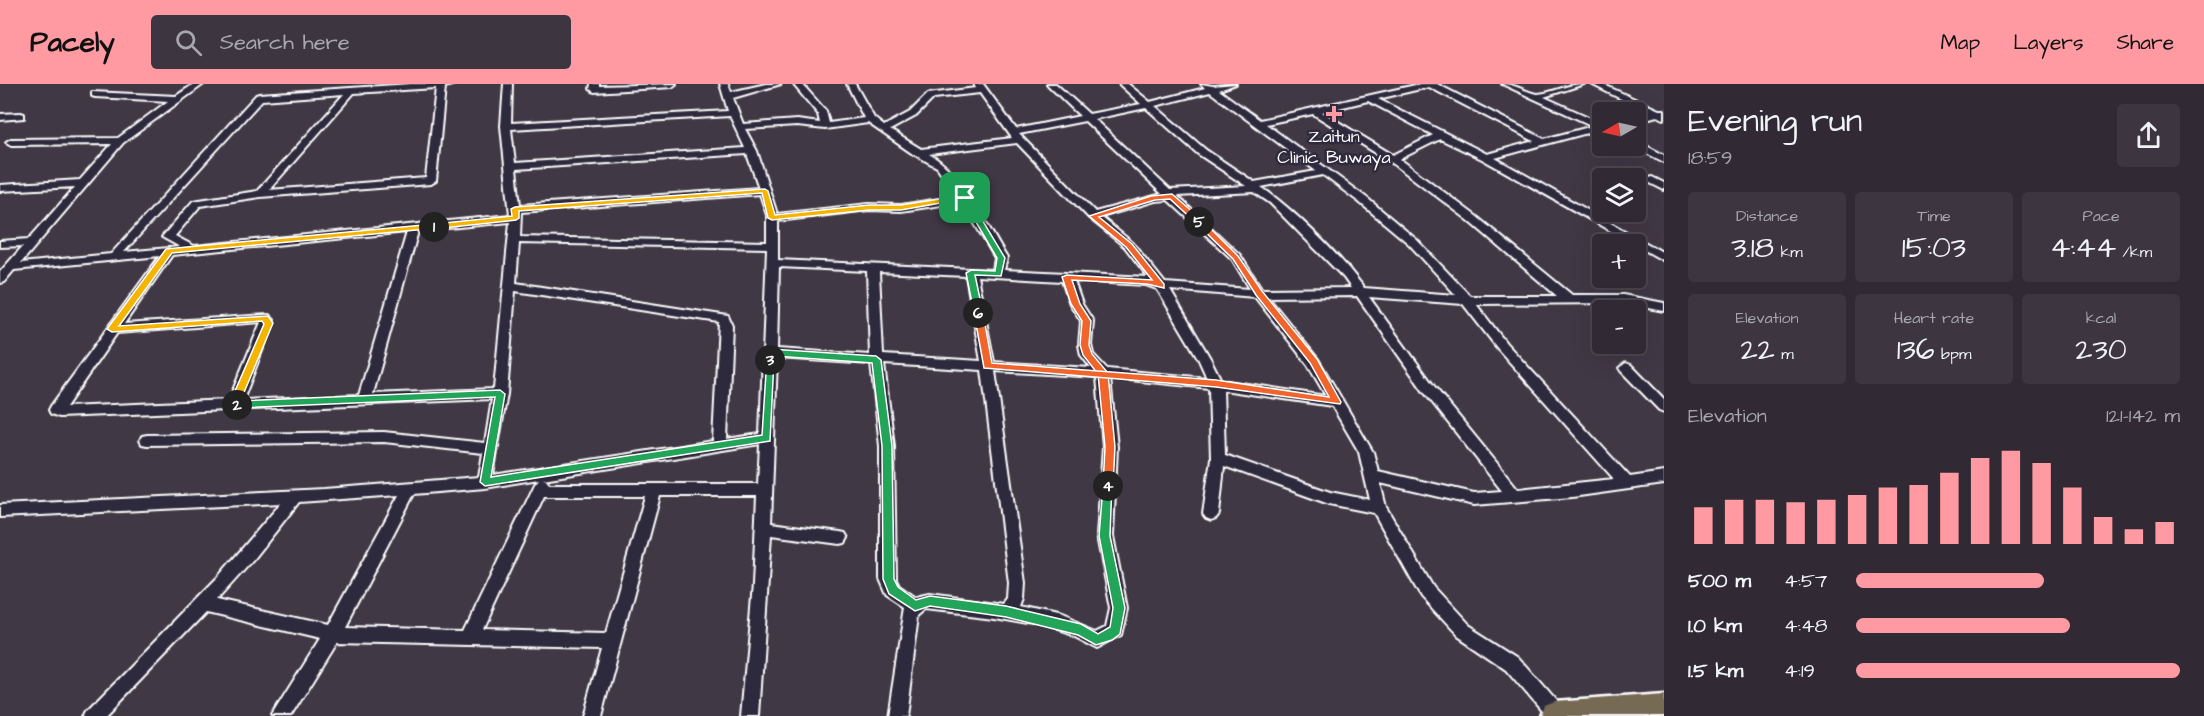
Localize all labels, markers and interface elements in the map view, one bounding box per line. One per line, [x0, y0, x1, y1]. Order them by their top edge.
search box [151, 15, 571, 69]
text: Pacely [30, 23, 115, 62]
icon: search [172, 26, 205, 59]
text: Search here [220, 27, 350, 58]
text: Map [1940, 28, 1980, 57]
text: Layers [2013, 28, 2083, 57]
text: Share [2116, 28, 2174, 57]
text: Evening run [1688, 98, 1862, 144]
north arrow [1592, 102, 1646, 156]
map controls [1592, 102, 1646, 354]
button: share [2117, 104, 2180, 167]
marker: Zaitun Clinic Buwaya [1325, 105, 1343, 123]
place label: Zaitun Clinic Buwaya [1277, 124, 1391, 171]
text: 18:59 [1688, 144, 1732, 172]
button: layers [1592, 168, 1646, 222]
pin [939, 172, 990, 223]
icon: arrive [948, 181, 981, 214]
text: Distance [1736, 205, 1798, 227]
text: Time [1917, 205, 1951, 227]
text: Pace [2082, 205, 2120, 227]
pin: 5 [1184, 207, 1214, 237]
text: 5 [1193, 211, 1205, 233]
pin: 1 [419, 212, 449, 242]
text: 1 [433, 216, 435, 238]
text: 3.18 [1731, 227, 1774, 269]
text: 15:03 [1902, 227, 1966, 269]
text: 4:44 [2050, 227, 2116, 269]
button: + [1592, 234, 1646, 288]
text: km [1774, 241, 1803, 263]
text: /km [2116, 241, 2152, 263]
pin: 6 [963, 298, 993, 328]
button: − [1592, 300, 1646, 354]
text: 6 [973, 302, 983, 324]
text: Elevation [1736, 307, 1798, 329]
text: Heart rate [1894, 307, 1974, 329]
text: kcal [2086, 307, 2116, 329]
text: 22 [1740, 329, 1775, 371]
text: 136 [1897, 329, 1935, 371]
text: 230 [2075, 329, 2127, 371]
text: m [1775, 343, 1794, 365]
text: bpm [1935, 343, 1971, 365]
pin: 3 [755, 345, 785, 375]
text: 3 [766, 349, 774, 371]
pin: 2 [222, 390, 252, 420]
text: 2 [232, 394, 242, 416]
text: Elevation [1688, 402, 1767, 430]
text: 121–142 m [2106, 402, 2180, 430]
pin: 4 [1093, 471, 1123, 501]
text: 4 [1103, 475, 1113, 497]
text: 500 m [1688, 567, 1751, 595]
text: 4:57 [1784, 567, 1827, 595]
text: 1.0 km [1688, 612, 1742, 640]
text: 4:48 [1784, 612, 1828, 640]
text: 1.5 km [1688, 657, 1743, 685]
text: 4:19 [1784, 657, 1815, 685]

